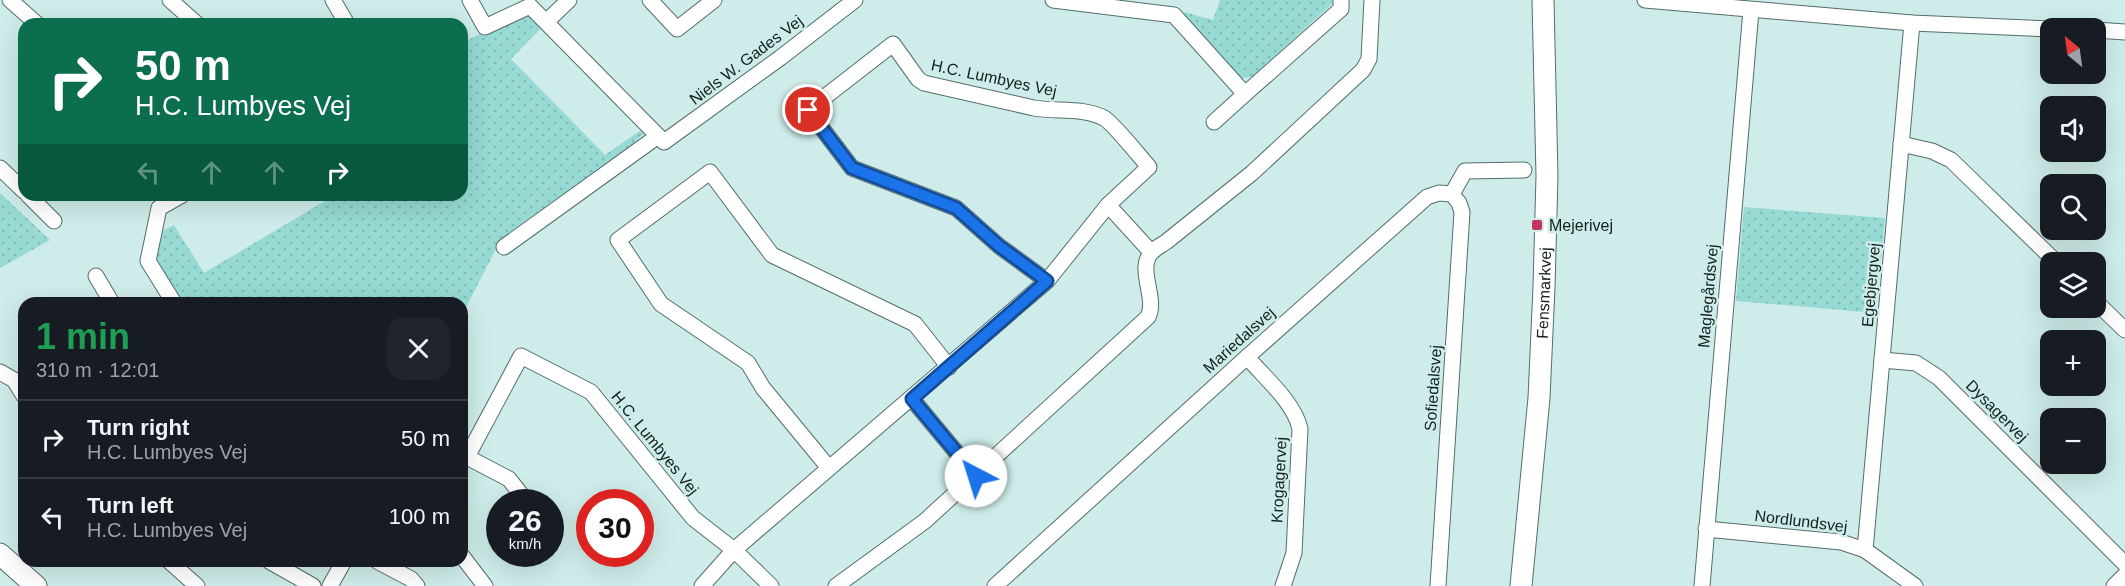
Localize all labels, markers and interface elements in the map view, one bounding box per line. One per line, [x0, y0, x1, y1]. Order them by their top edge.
street label: Niels W. Gades Vej [686, 12, 806, 108]
north arrow [2040, 18, 2106, 84]
map controls [2040, 18, 2106, 474]
icon: right [36, 42, 114, 120]
text: 50 m [135, 42, 231, 89]
street label: H.C. Lumbyes Vej [930, 56, 1058, 100]
pin [782, 84, 833, 135]
text: H.C. Lumbyes Vej [135, 91, 351, 121]
icon: arrive [791, 93, 824, 126]
button: sound [2040, 96, 2106, 162]
icon: left [132, 156, 165, 189]
icon: ahead [195, 156, 228, 189]
icon: ahead [258, 156, 291, 189]
icon: right [321, 156, 354, 189]
button: search [2040, 174, 2106, 240]
place label: Mejerivej [1549, 217, 1613, 234]
marker: Mejerivej [1530, 218, 1544, 232]
street label: Egebjergvej [1859, 242, 1883, 328]
street label: Maglegårdsvej [1695, 243, 1721, 349]
street label: Fensmarkvej [1533, 247, 1554, 339]
button: layers [2040, 252, 2106, 318]
street label: Mariedalsvej [1200, 304, 1278, 376]
text: 1 min [36, 316, 130, 357]
button: close [387, 317, 450, 380]
button: + [2040, 330, 2106, 396]
street label: Sofiedalsvej [1422, 344, 1444, 432]
text: 310 m · 12:01 [36, 359, 159, 381]
street label: Dysagervej [1963, 377, 2031, 445]
street label: H.C. Lumbyes Vej [608, 388, 702, 498]
button: − [2040, 408, 2106, 474]
text: Turn right [87, 415, 189, 440]
icon: right [36, 423, 69, 456]
text: 50 m [401, 426, 450, 451]
street label: Krogagervej [1268, 436, 1290, 524]
text: H.C. Lumbyes Vej [87, 441, 247, 463]
position arrow [944, 444, 1008, 508]
speed limit sign: 30 [576, 489, 654, 567]
text: Turn left [87, 493, 173, 518]
icon: left [36, 501, 69, 534]
text: 100 m [389, 504, 450, 529]
text: 26 [508, 504, 542, 537]
street label: Nordlundsvej [1754, 507, 1848, 535]
text: H.C. Lumbyes Vej [87, 519, 247, 541]
text: km/h [509, 535, 541, 552]

